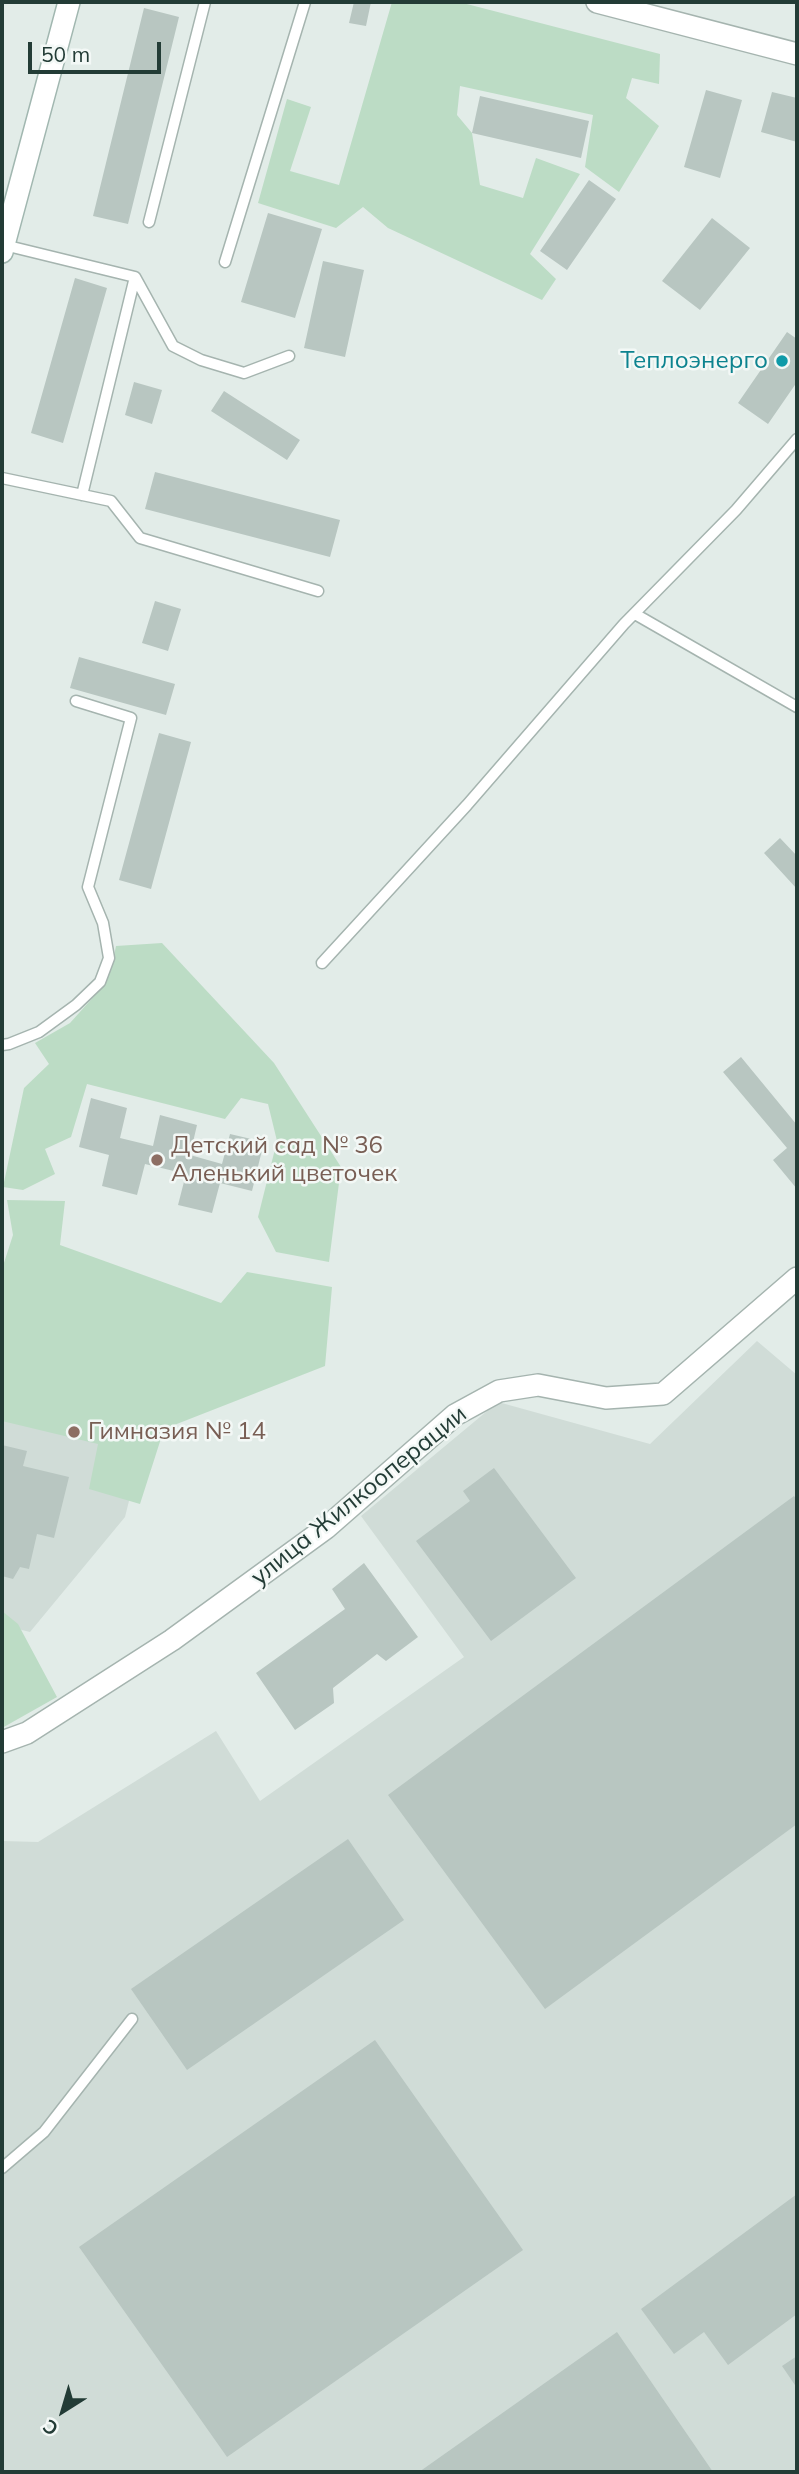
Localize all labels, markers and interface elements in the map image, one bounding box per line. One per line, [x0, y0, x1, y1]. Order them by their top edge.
scale bar [32, 28, 164, 72]
text: 50 m [41, 41, 90, 67]
place label: Теплоэнерго [620, 347, 768, 375]
marker: Теплоэнерго [774, 353, 790, 369]
place label: Детский сад № 36 Аленький цветочек [171, 1132, 397, 1188]
marker: Детский сад № 36 Аленький цветочек [149, 1152, 165, 1168]
street label: улица Жилкооперации [245, 1400, 473, 1592]
place label: Гимназия № 14 [88, 1418, 266, 1446]
marker: Гимназия № 14 [66, 1424, 82, 1440]
north arrow [28, 2376, 98, 2446]
text: С [38, 2414, 63, 2441]

